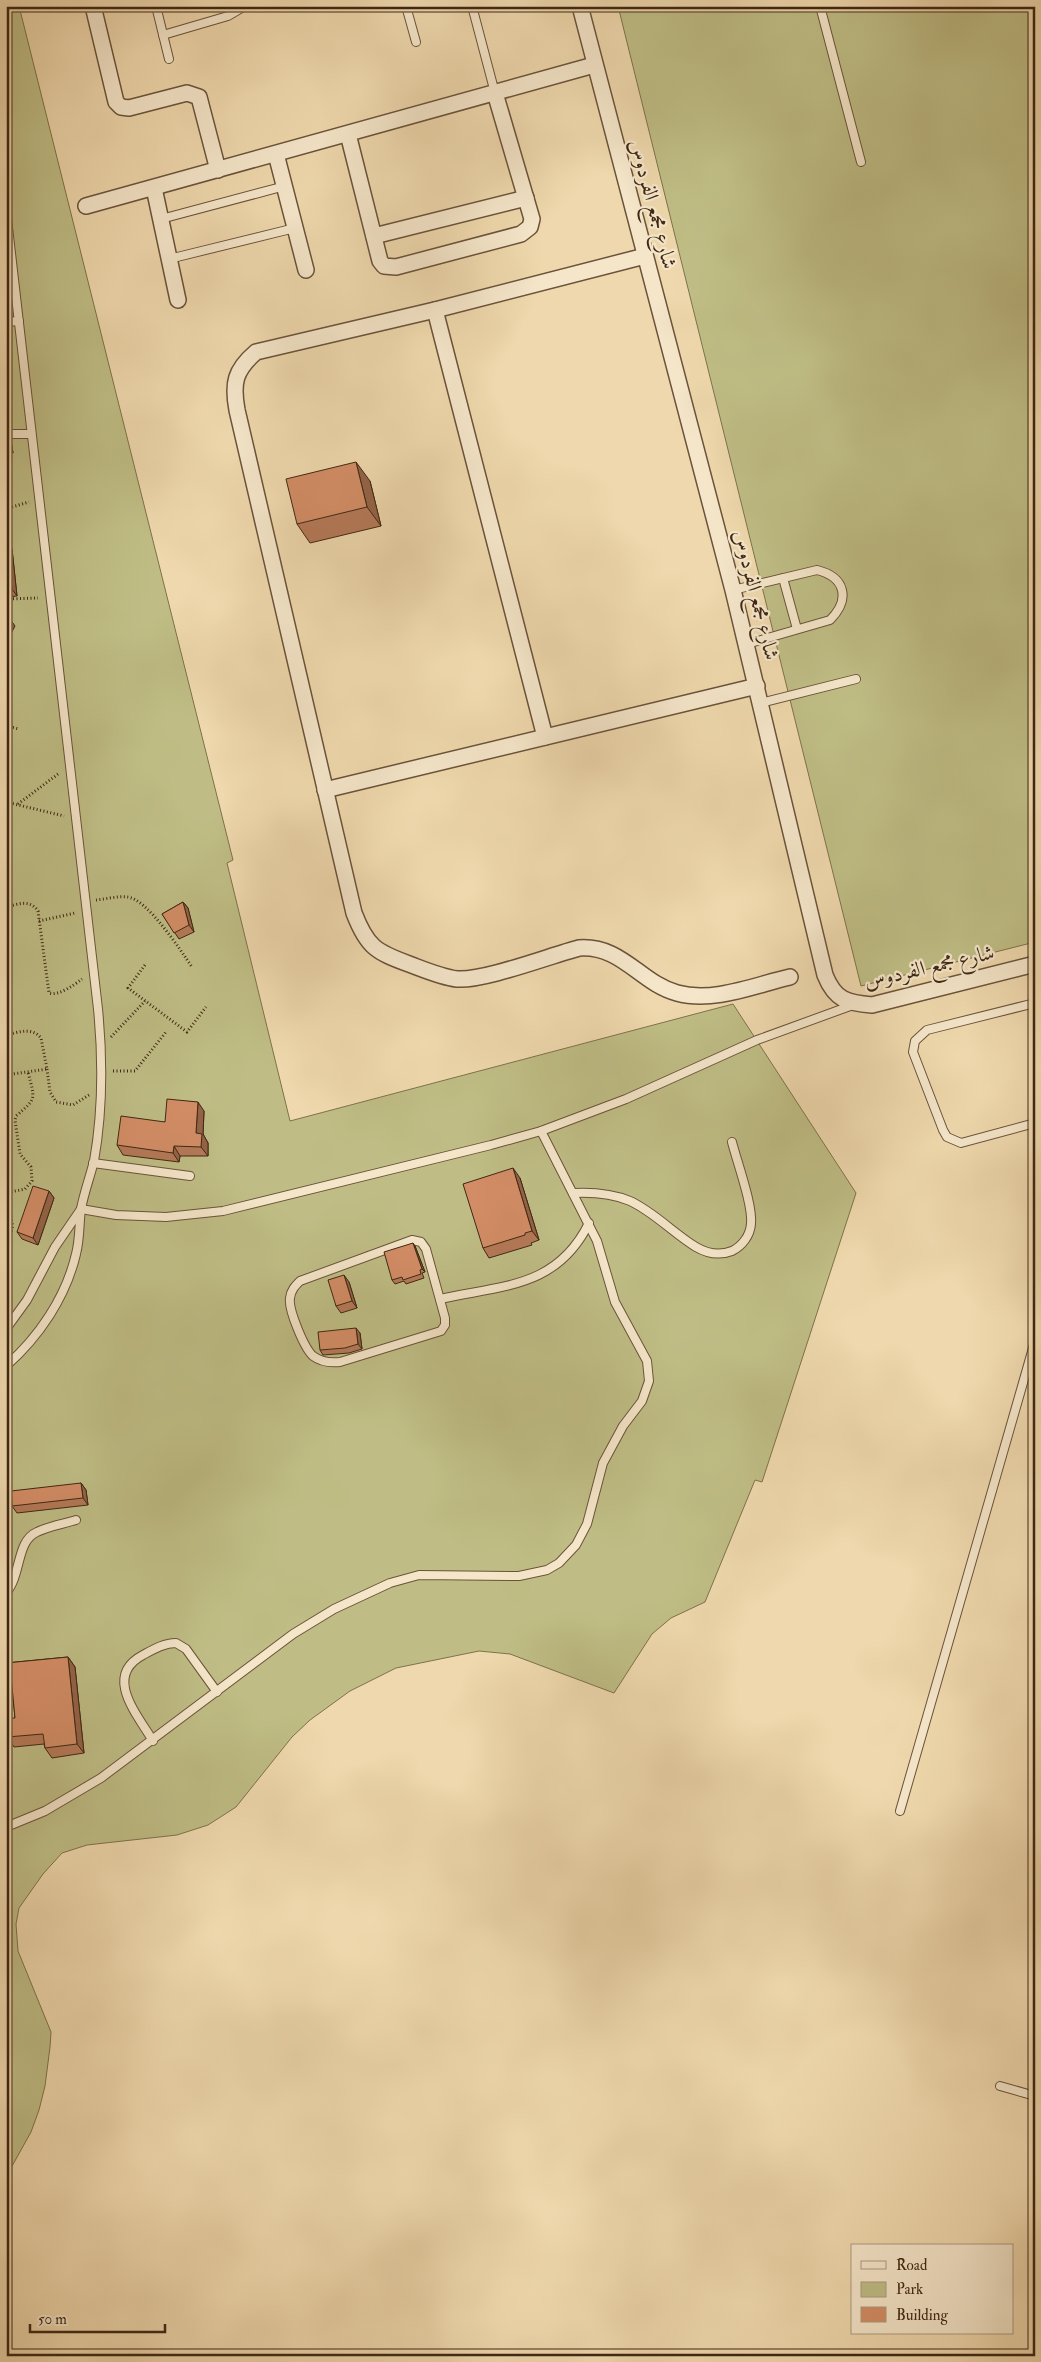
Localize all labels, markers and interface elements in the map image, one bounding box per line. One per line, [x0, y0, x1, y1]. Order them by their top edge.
street label: شارع مجمع الفردوس [618, 136, 683, 273]
street label: شارع مجمع الفردوس [722, 527, 785, 664]
street label: شارع مجمع الفردوس [861, 939, 998, 1000]
legend [851, 2244, 1014, 2334]
text: Road [896, 2256, 928, 2275]
text: Park [896, 2280, 923, 2299]
scale bar [30, 2302, 165, 2334]
text: Building [896, 2306, 948, 2325]
text: 50 m [38, 2310, 67, 2329]

